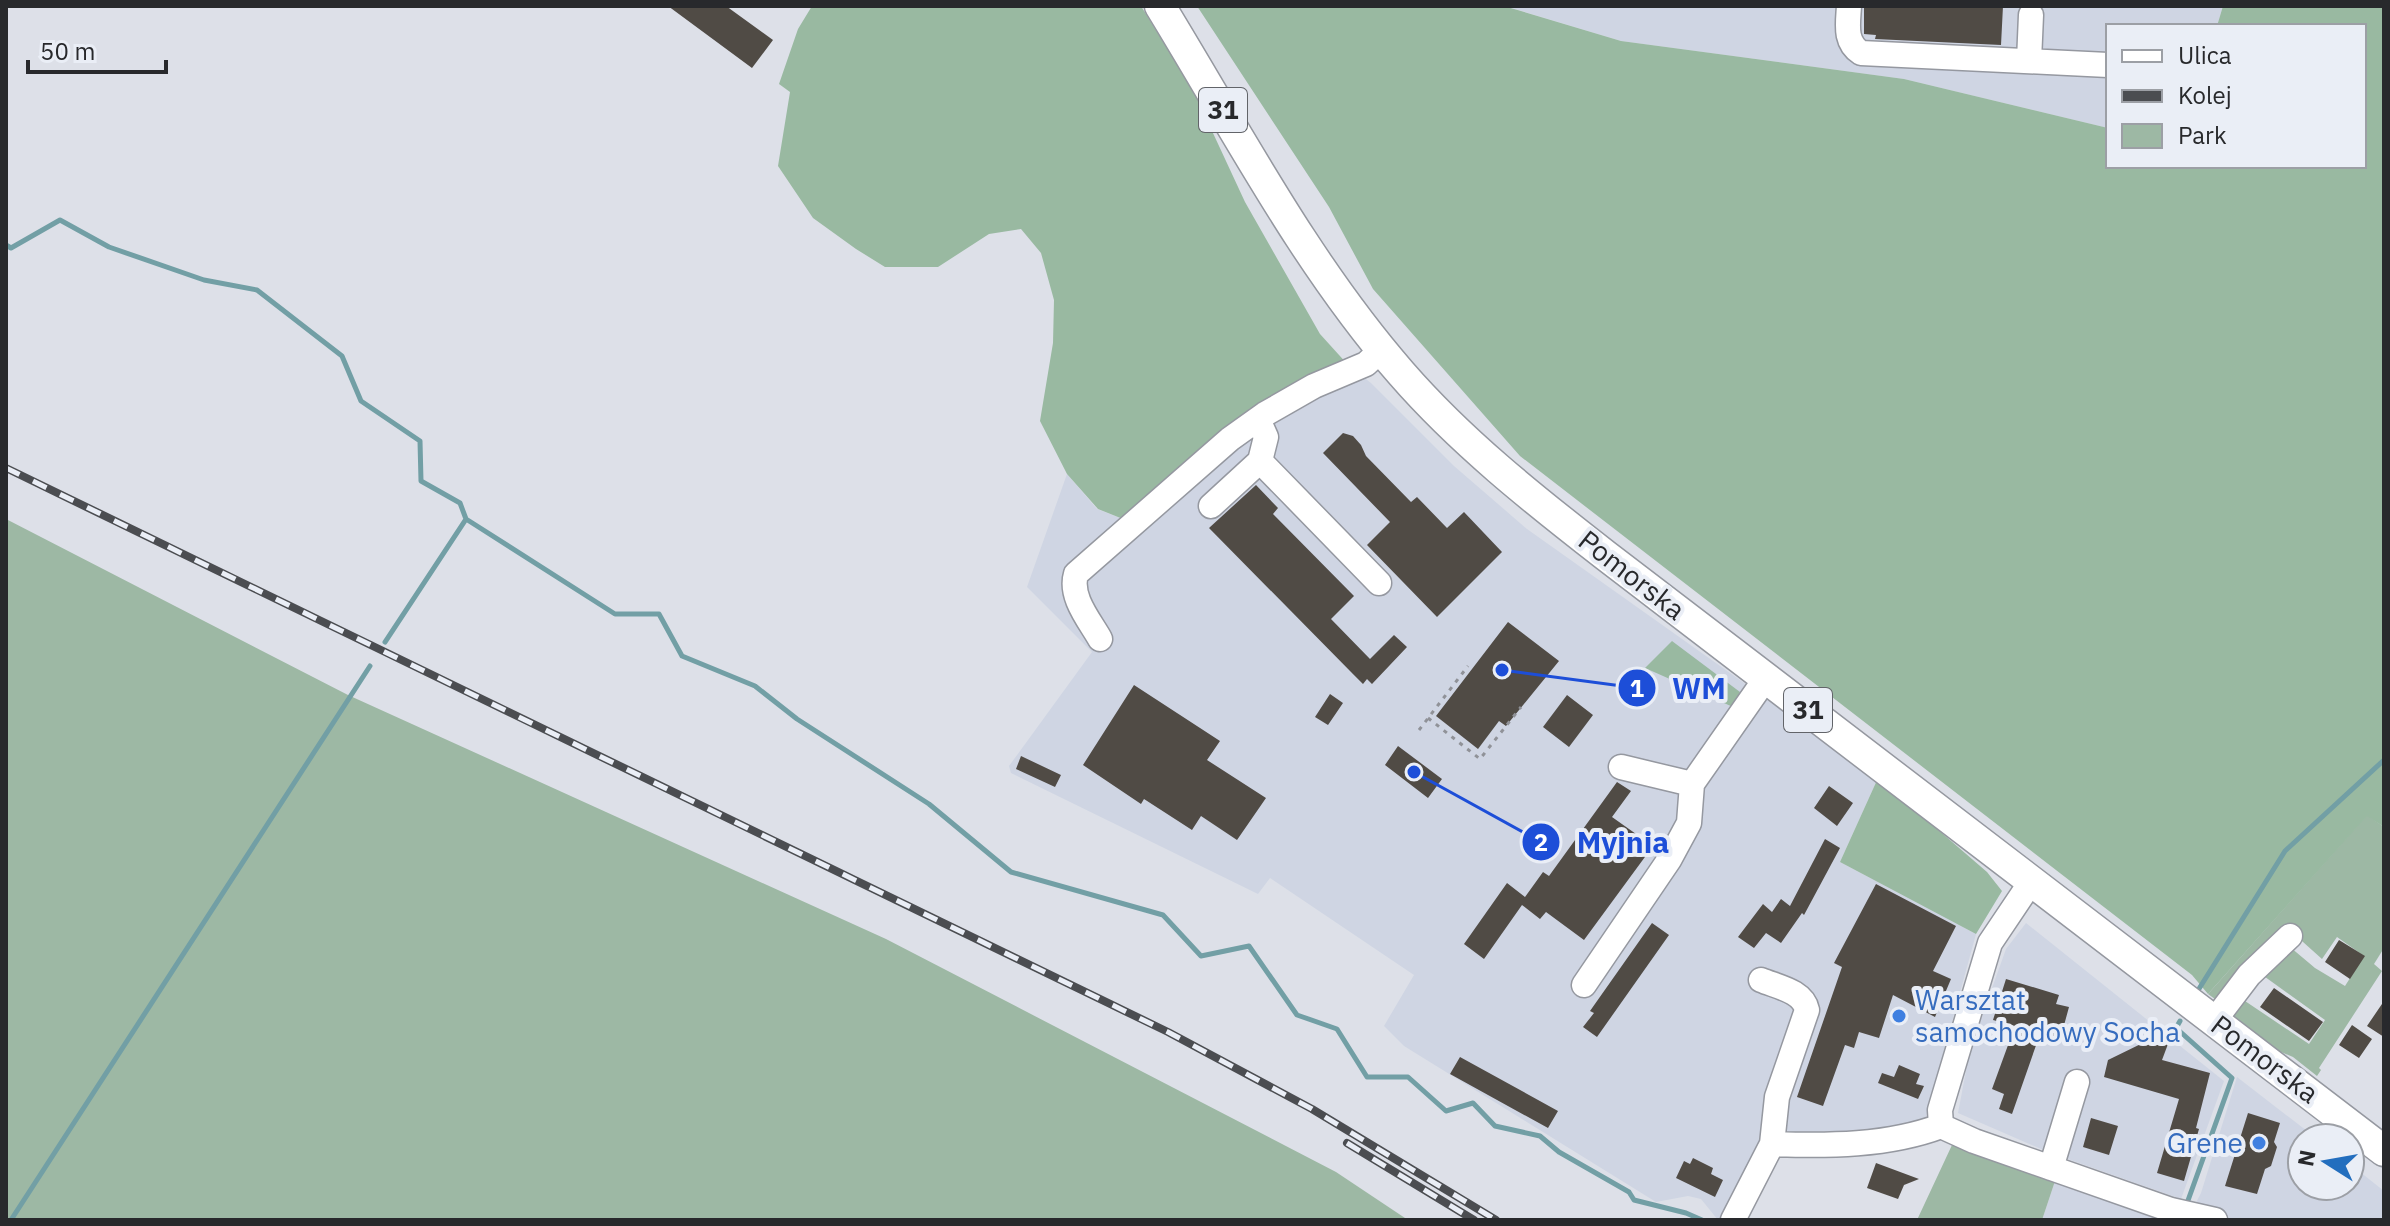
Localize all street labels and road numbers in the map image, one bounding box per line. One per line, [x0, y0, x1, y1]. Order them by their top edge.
road number: 31 [1199, 88, 1247, 132]
street label: Pomorska [1571, 521, 1693, 628]
road number: 31 [1784, 688, 1832, 732]
street label: Pomorska [2204, 1006, 2327, 1111]

